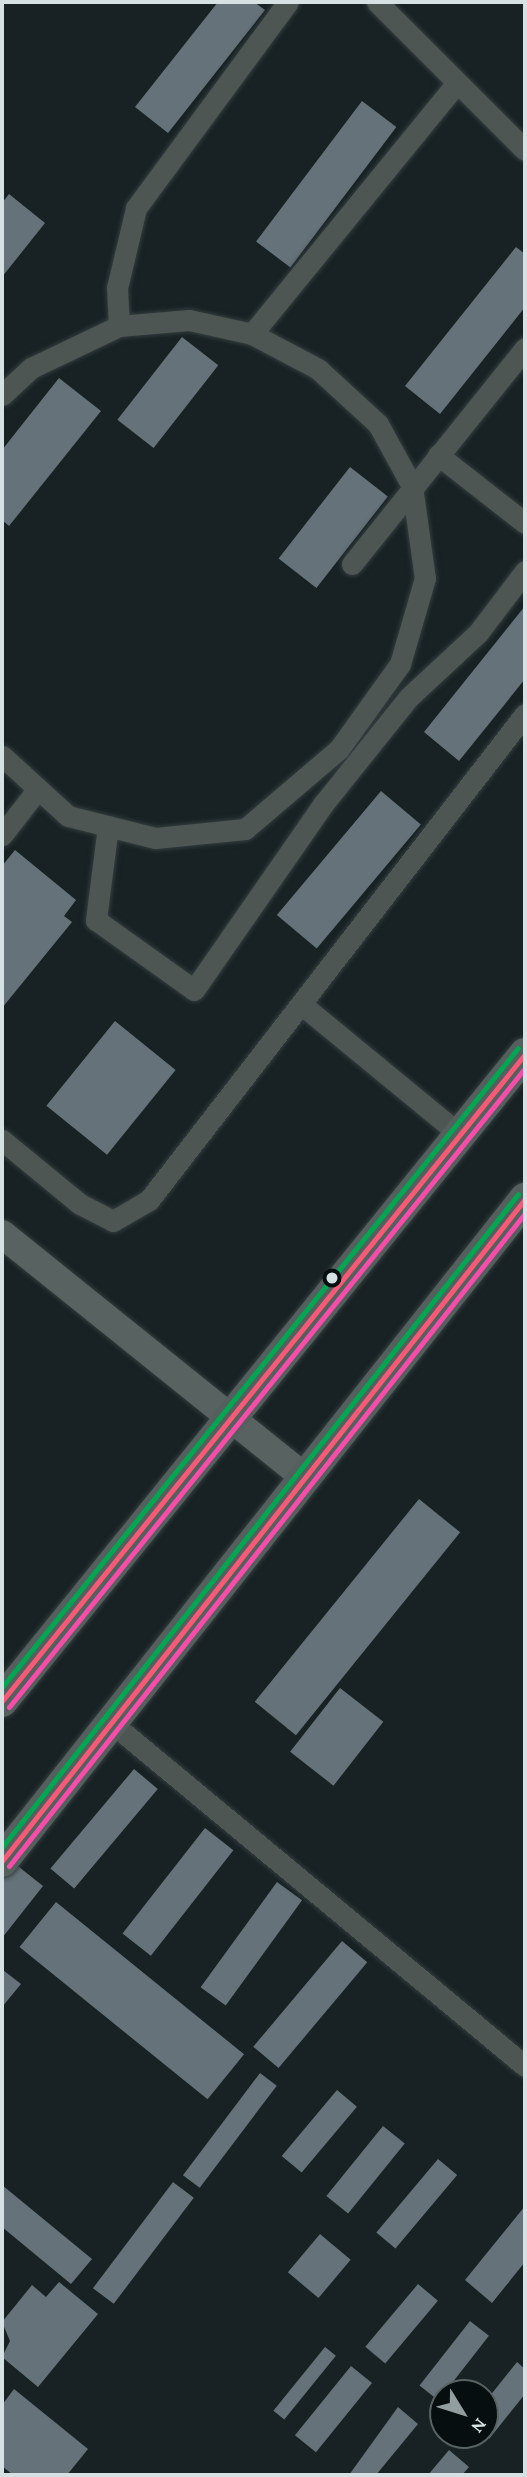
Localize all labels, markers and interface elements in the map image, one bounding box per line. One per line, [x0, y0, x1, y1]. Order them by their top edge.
unlabelled marker [325, 1271, 339, 1285]
north arrow [429, 2379, 499, 2449]
text: N [467, 2414, 492, 2438]

